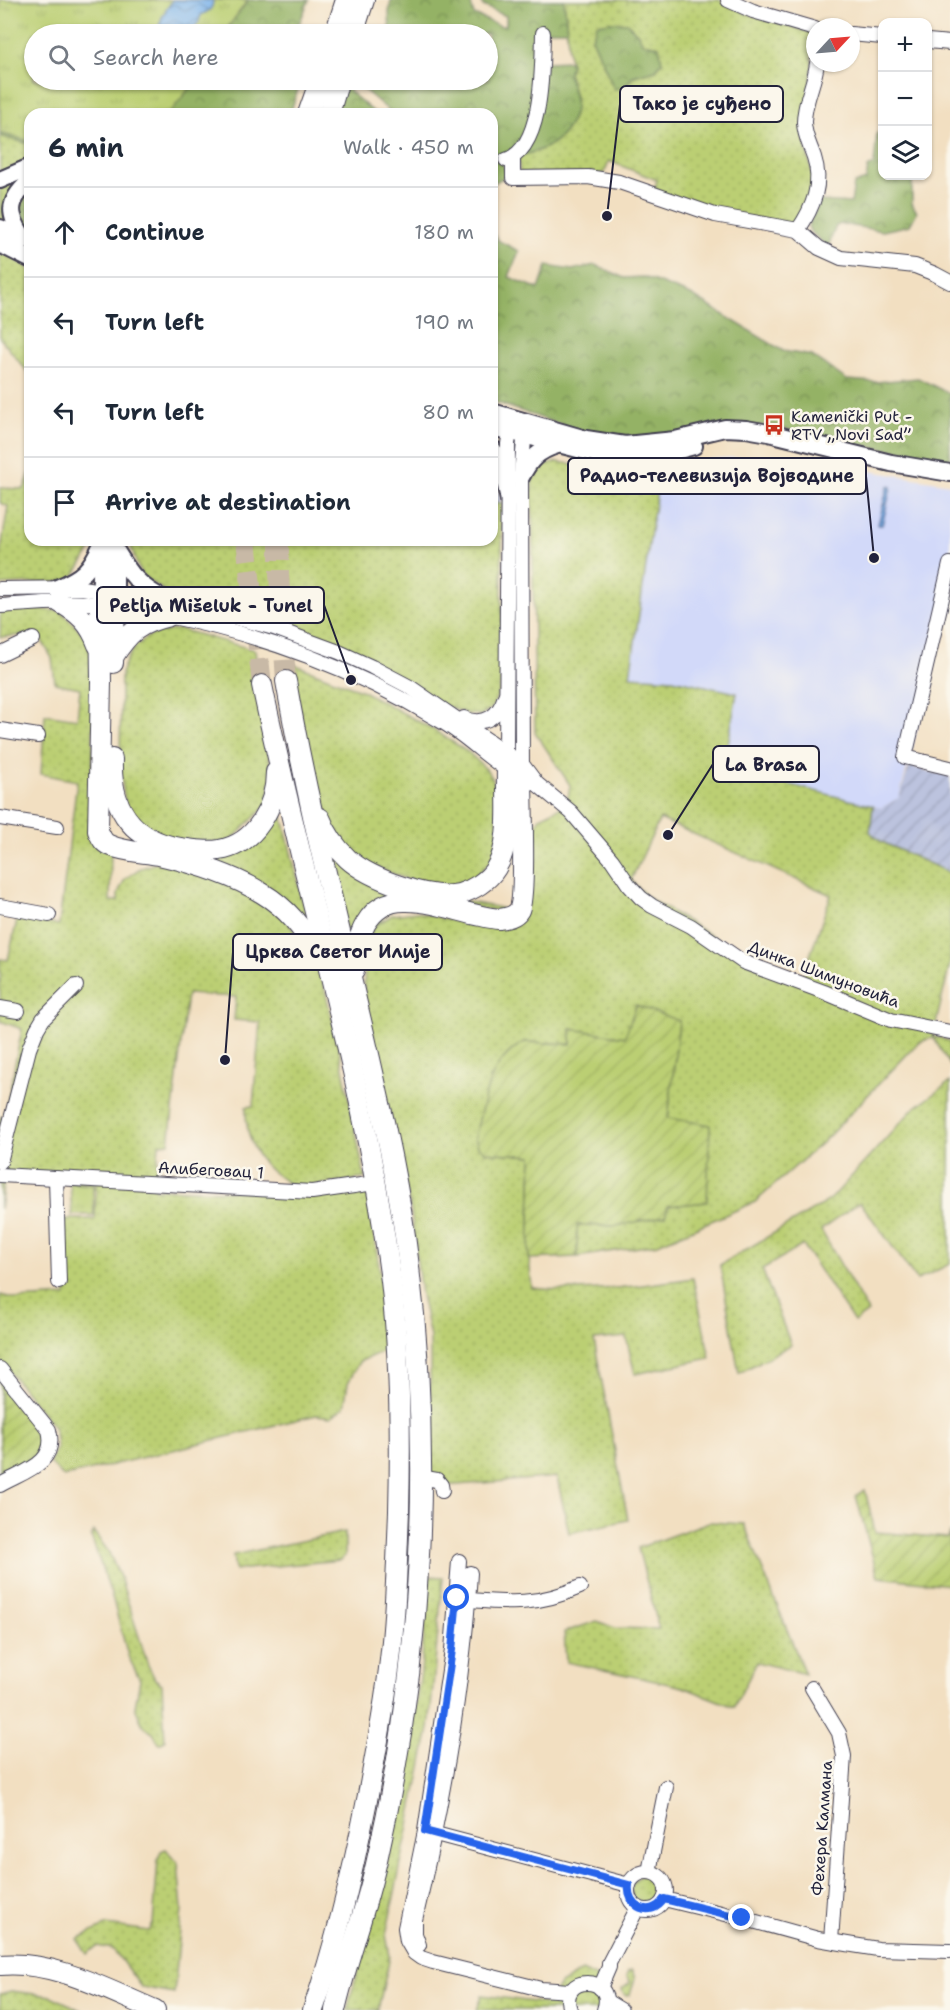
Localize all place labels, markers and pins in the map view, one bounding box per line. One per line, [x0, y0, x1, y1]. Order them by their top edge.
callout: Тако је суђено [620, 86, 783, 122]
place label: Kamenički Put - RTV „Novi Sad” [791, 406, 912, 445]
bus stop icon: Kamenički Put - RTV „Novi Sad” [762, 413, 786, 437]
callout: Радио-телевизија Војводине [568, 458, 866, 494]
callout: Petlja Mišeluk - Tunel [97, 587, 324, 623]
callout: La Brasa [713, 746, 819, 782]
callout: Црква Светог Илије [233, 934, 442, 970]

